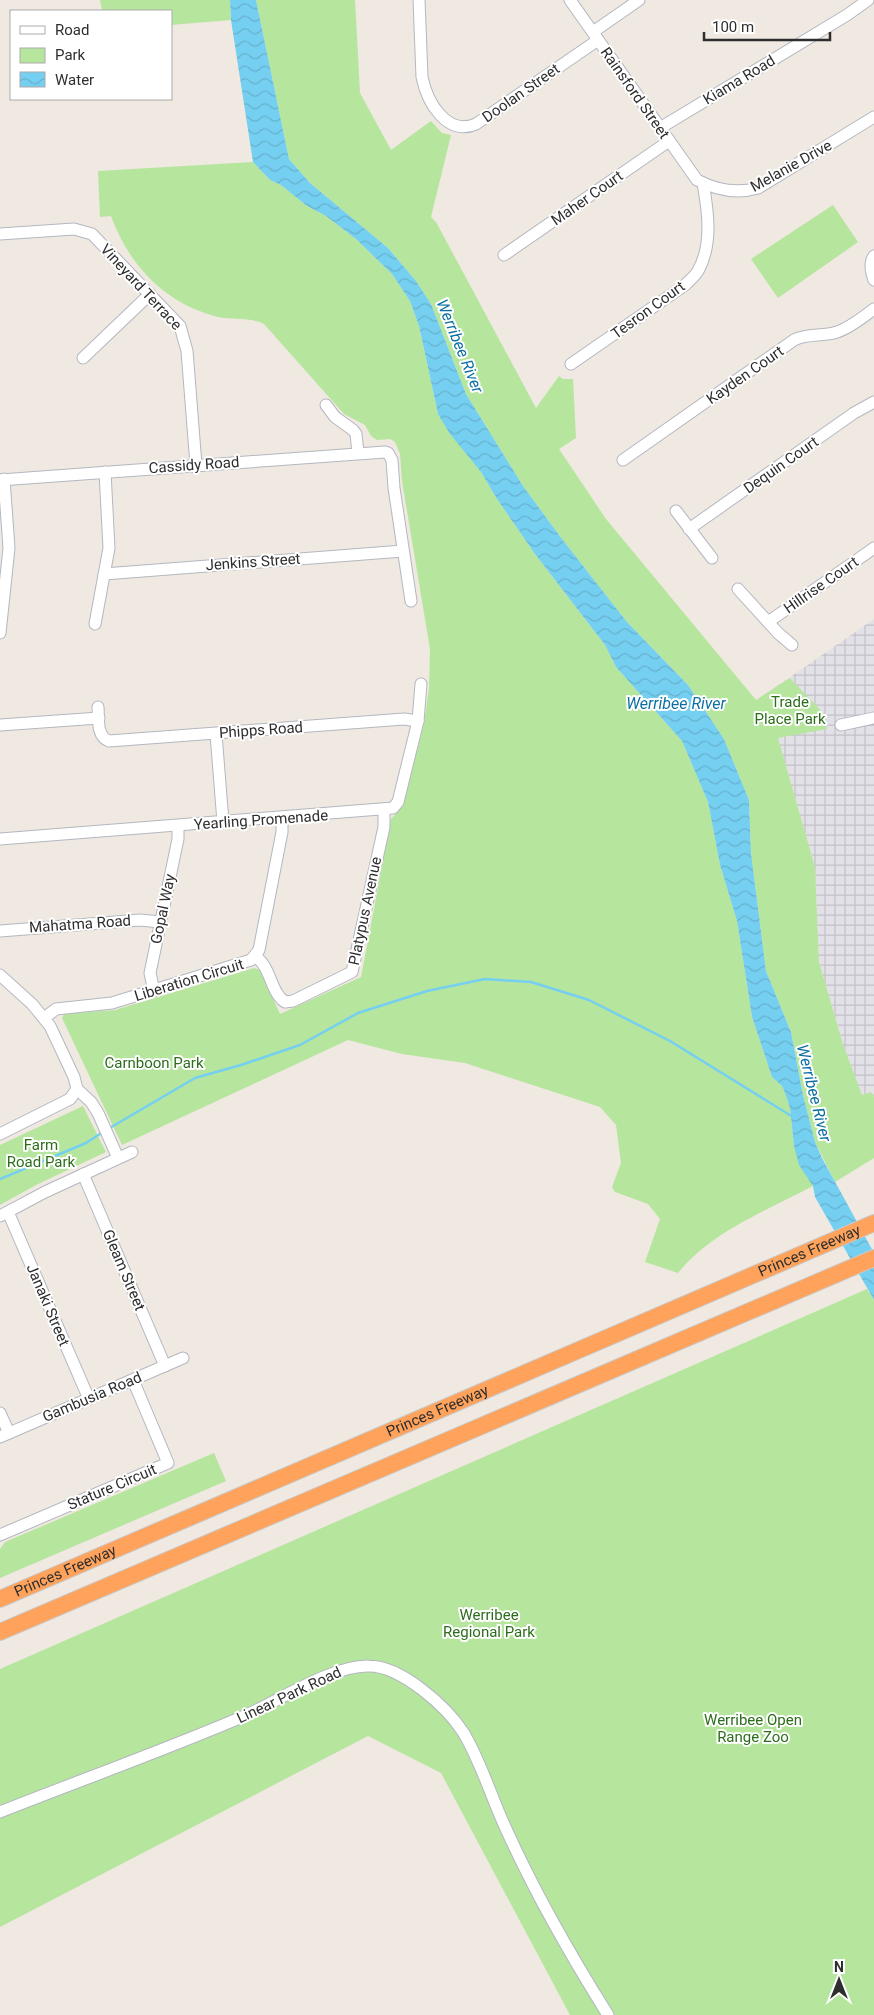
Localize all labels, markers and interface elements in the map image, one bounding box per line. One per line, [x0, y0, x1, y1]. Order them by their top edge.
legend [10, 10, 172, 100]
scale bar [704, 10, 830, 42]
text: 100 m [712, 18, 754, 36]
text: Road [55, 21, 89, 39]
street label: Rainsford Street [597, 44, 673, 142]
text: Park [55, 46, 86, 64]
street label: Kiama Road [700, 52, 778, 108]
street label: Doolan Street [479, 60, 563, 126]
text: Water [55, 71, 94, 89]
street label: Melanie Drive [747, 136, 835, 196]
street label: Maher Court [548, 167, 626, 229]
street label: Vineyard Terrace [96, 240, 186, 334]
street label: Tesron Court [608, 277, 688, 343]
water label: Werribee River [433, 296, 488, 396]
street label: Kayden Court [703, 342, 787, 408]
street label: Dequin Court [740, 433, 822, 497]
street label: Cassidy Road [148, 453, 240, 477]
street label: Jenkins Street [205, 550, 301, 574]
street label: Hillrise Court [780, 553, 862, 617]
park label: Trade Place Park [754, 693, 826, 728]
water label: Werribee River [626, 694, 726, 713]
street label: Phipps Road [218, 718, 304, 742]
street label: Yearling Promenade [193, 806, 329, 834]
street label: Platypus Avenue [345, 855, 385, 967]
street label: Gopal Way [147, 872, 179, 946]
street label: Mahatma Road [28, 911, 132, 937]
street label: Liberation Circuit [132, 955, 246, 1005]
water label: Werribee River [793, 1042, 835, 1144]
park label: Carnboon Park [104, 1054, 204, 1072]
park label: Farm Road Park [7, 1136, 76, 1171]
street label: Princes Freeway [756, 1221, 863, 1281]
street label: Gleam Street [99, 1227, 149, 1313]
street label: Janaki Street [23, 1261, 73, 1349]
street label: Gambusia Road [40, 1368, 144, 1426]
street label: Princes Freeway [384, 1381, 491, 1441]
street label: Stature Circuit [65, 1460, 159, 1514]
street label: Princes Freeway [11, 1541, 119, 1601]
park label: Werribee Regional Park [443, 1606, 535, 1641]
street label: Linear Park Road [234, 1663, 344, 1727]
park label: Werribee Open Range Zoo [704, 1711, 802, 1746]
north arrow [814, 1955, 864, 2005]
text: N [834, 1959, 844, 1975]

